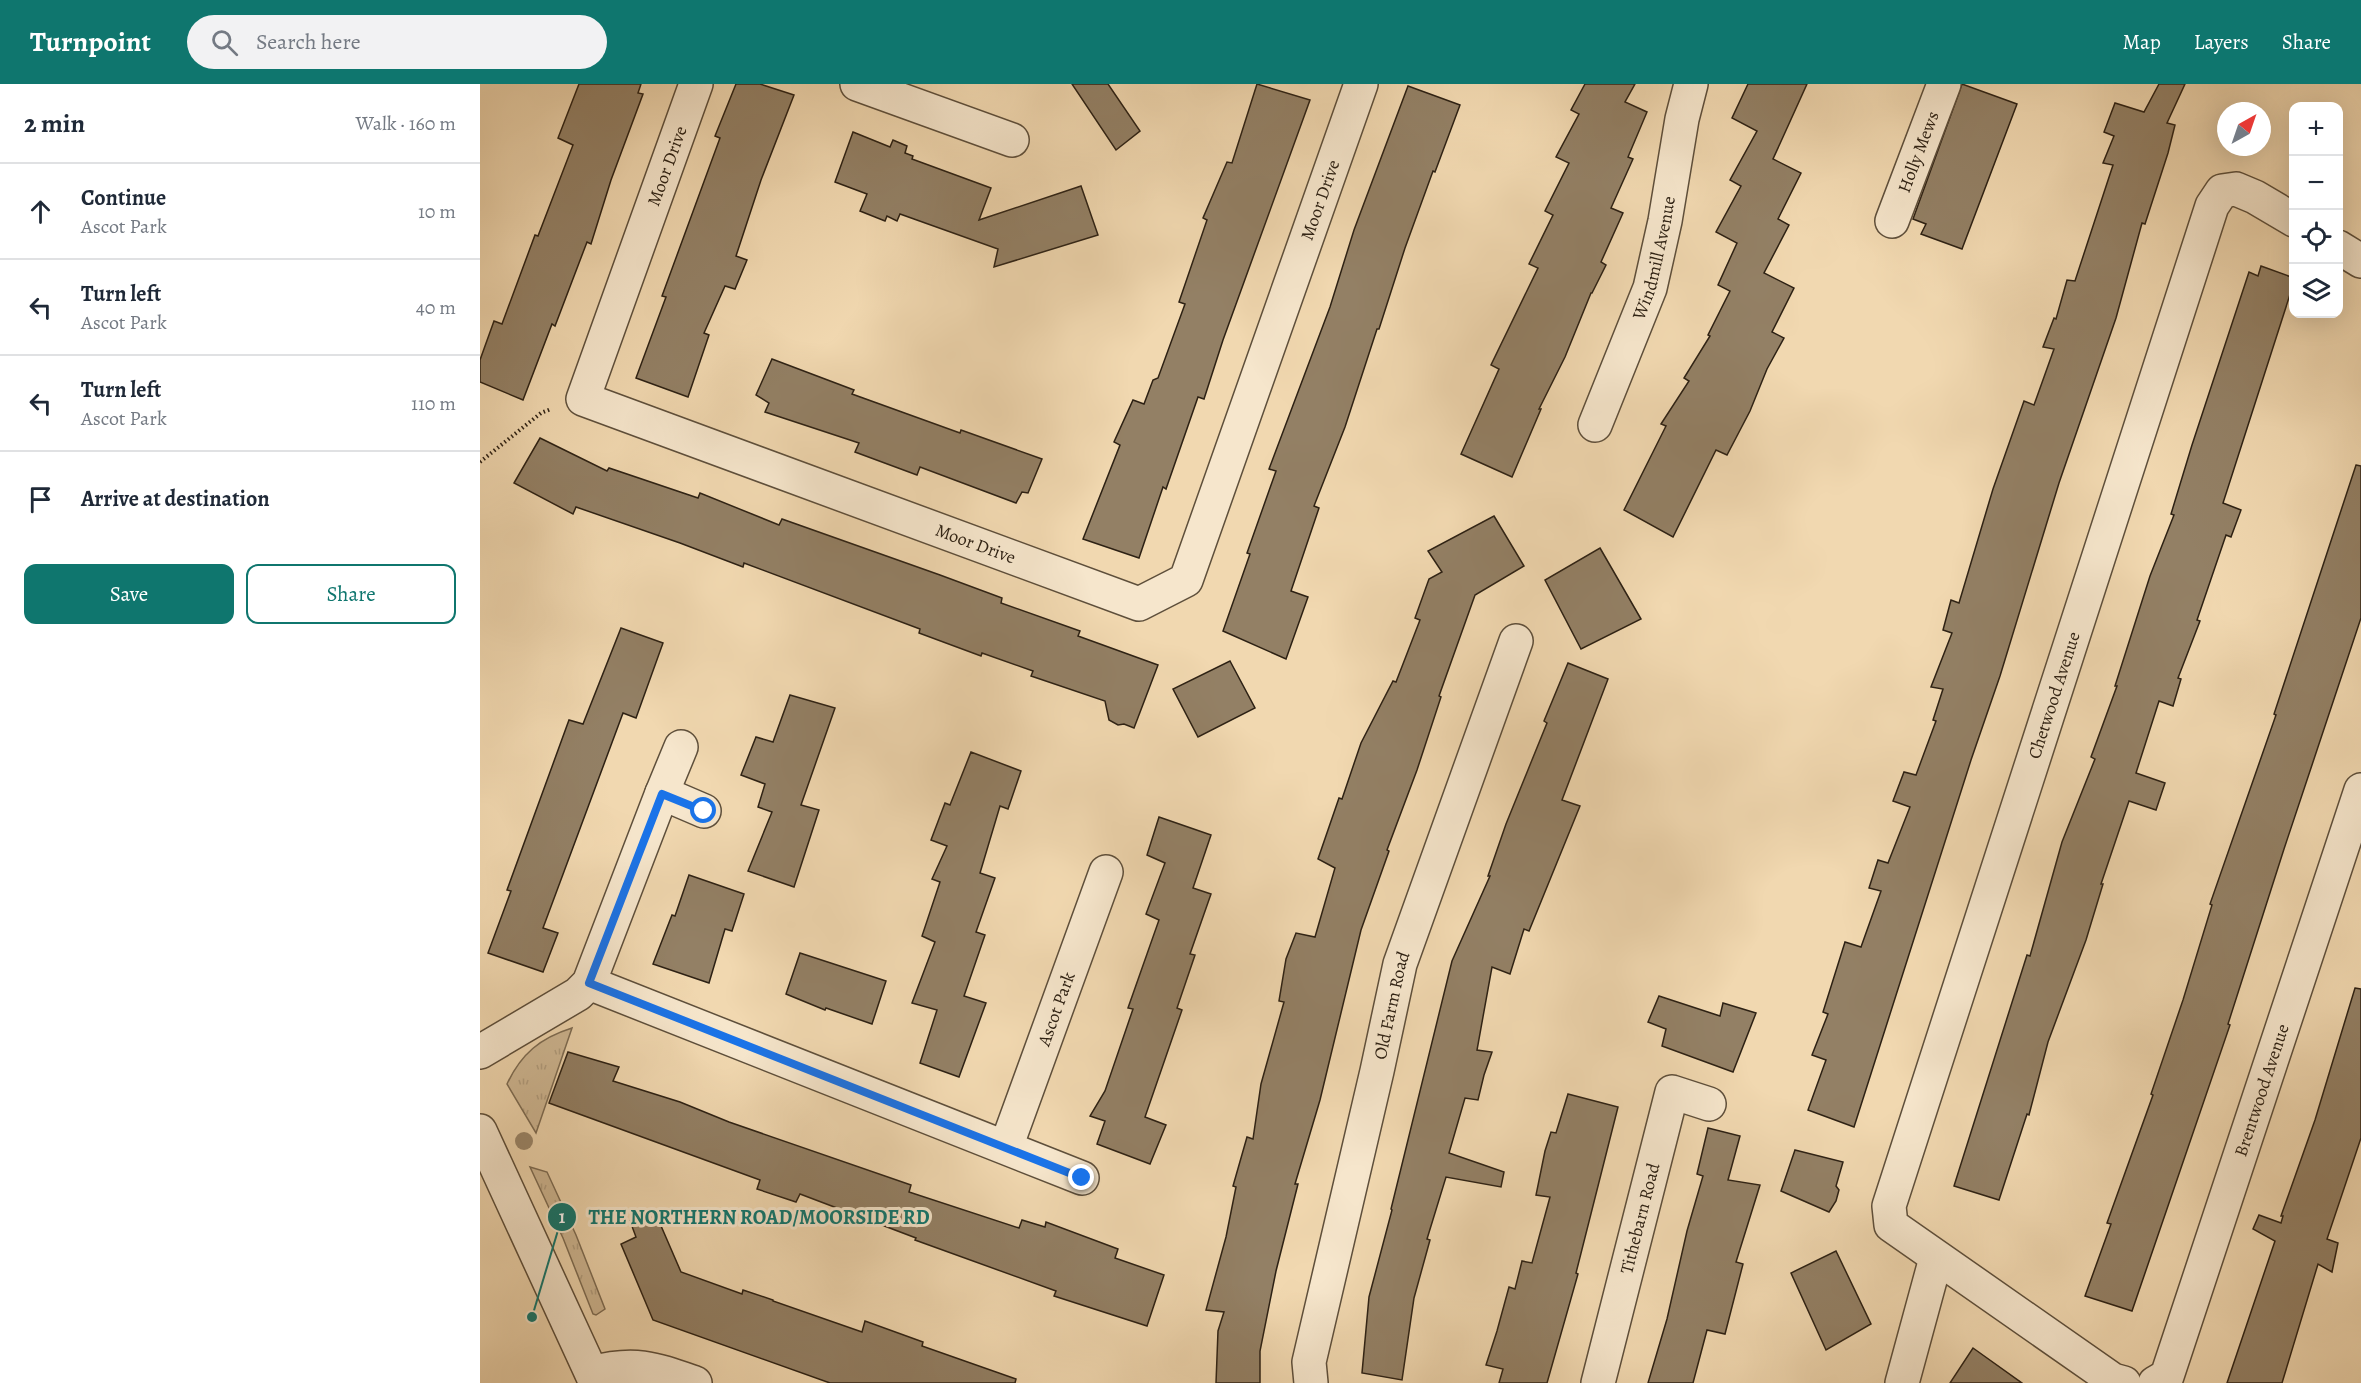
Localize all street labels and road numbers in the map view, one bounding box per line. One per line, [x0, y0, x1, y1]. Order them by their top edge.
street label: Holly Mews [1892, 108, 1945, 196]
street label: Moor Drive [641, 123, 693, 209]
street label: Moor Drive [1295, 156, 1345, 243]
street label: Windmill Avenue [1626, 194, 1681, 324]
street label: Moor Drive [932, 518, 1019, 569]
street label: Chetwood Avenue [2022, 629, 2086, 762]
street label: Old Farm Road [1368, 948, 1416, 1062]
street label: Ascot Park [1031, 968, 1081, 1050]
street label: Brentwood Avenue [2228, 1021, 2295, 1160]
street label: Tithebarn Road [1614, 1160, 1666, 1276]

